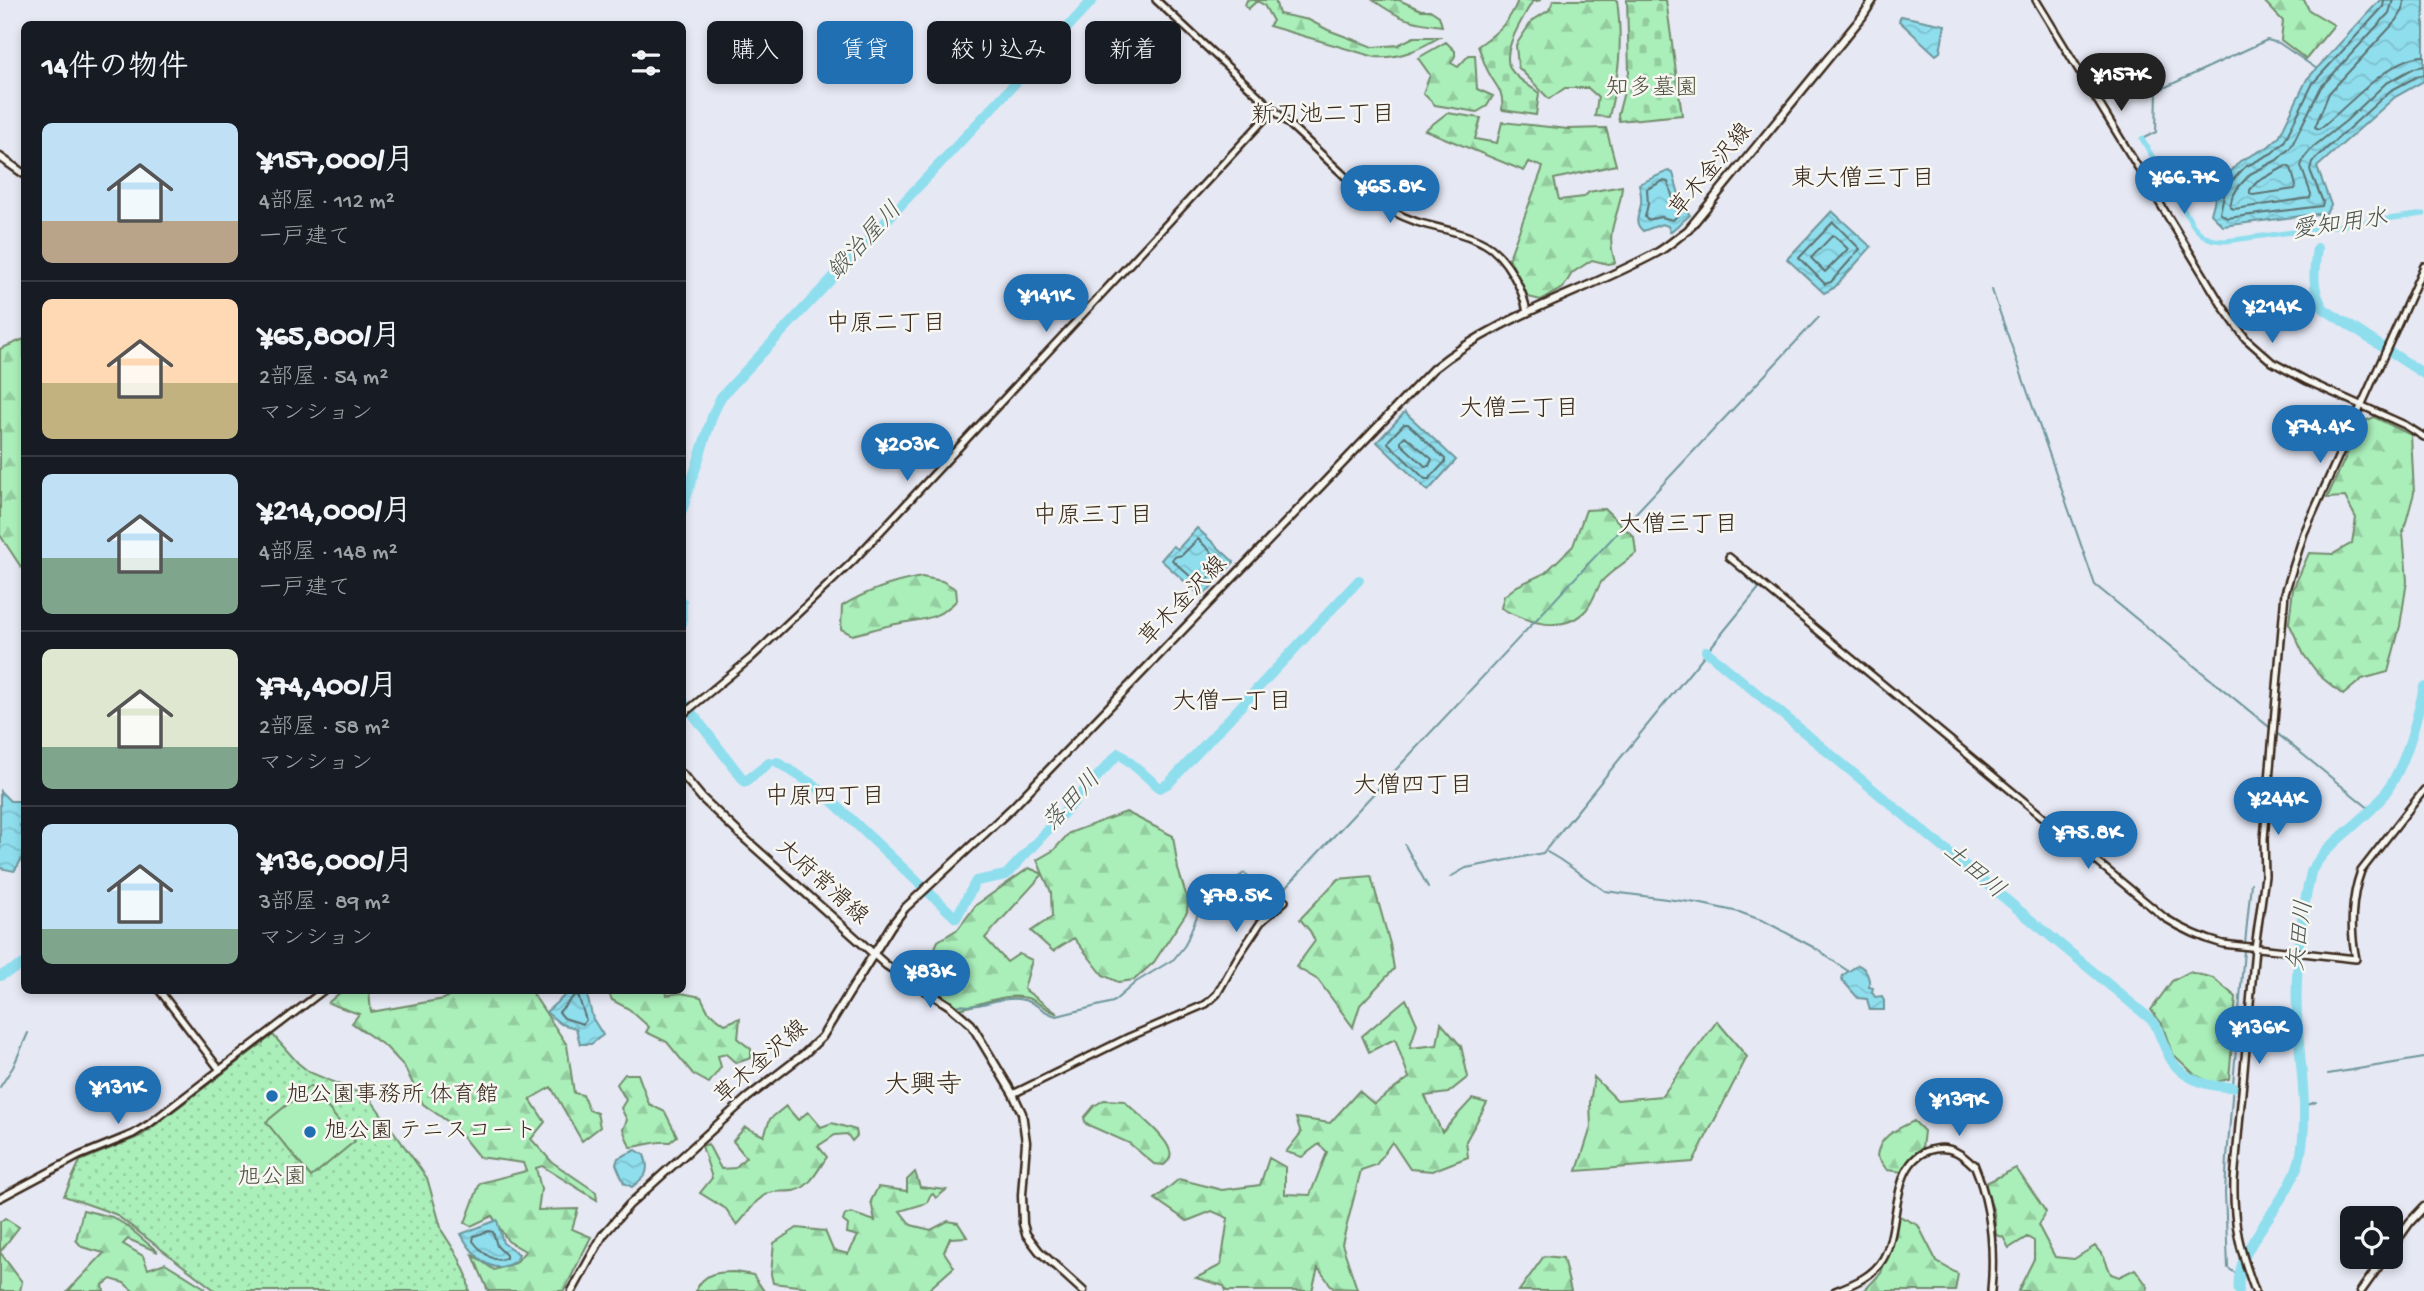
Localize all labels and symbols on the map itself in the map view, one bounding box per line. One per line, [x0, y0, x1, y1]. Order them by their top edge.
pin: ¥157K [2072, 54, 2170, 113]
park label: 知多墓園 [1606, 75, 1698, 103]
district label: 新刀池二丁目 [1251, 102, 1395, 131]
street label: 草木金沢線 [1664, 118, 1759, 224]
pin: ¥66.7K [2127, 156, 2241, 216]
district label: 東大僧三丁目 [1791, 165, 1935, 195]
pin: ¥65.8K [1333, 166, 1447, 225]
water label: 鍛治屋川 [823, 197, 909, 287]
water label: 愛知用水 [2290, 204, 2390, 247]
pin: ¥141K [997, 274, 1095, 334]
pin: ¥214K [2223, 286, 2321, 345]
district label: 中原二丁目 [826, 310, 946, 340]
district label: 大僧二丁目 [1459, 395, 1579, 425]
pin: ¥74.4K [2263, 406, 2377, 465]
pin: ¥203K [858, 424, 956, 483]
district label: 中原三丁目 [1033, 502, 1153, 532]
district label: 大僧三丁目 [1618, 511, 1738, 541]
street label: 草木金沢線 [1134, 551, 1234, 653]
district label: 大僧一丁目 [1172, 688, 1292, 718]
water label: 落田川 [1037, 765, 1108, 838]
district label: 大僧四丁目 [1353, 772, 1473, 802]
pin: ¥244K [2229, 778, 2327, 837]
district label: 中原四丁目 [765, 783, 885, 813]
pin: ¥75.8K [2031, 812, 2145, 871]
street label: 大府常滑線 [769, 834, 873, 932]
water label: 土田川 [1936, 838, 2010, 906]
pin: ¥78.5K [1179, 874, 1293, 934]
water label: 矢田川 [2283, 899, 2321, 973]
pin: ¥83K [889, 950, 971, 1010]
pin: ¥136K [2210, 1006, 2308, 1066]
street label: 草木金沢線 [709, 1014, 814, 1111]
pin: ¥131K [69, 1066, 167, 1126]
district label: 大興寺 [884, 1070, 962, 1103]
pin: ¥139K [1910, 1078, 2008, 1138]
place label: 旭公園事務所 体育館 [286, 1082, 498, 1110]
marker: 旭公園事務所 体育館 [264, 1088, 280, 1104]
place label: 旭公園 テニスコート [324, 1118, 537, 1146]
marker: 旭公園 テニスコート [302, 1124, 318, 1140]
park label: 旭公園 [238, 1164, 307, 1192]

